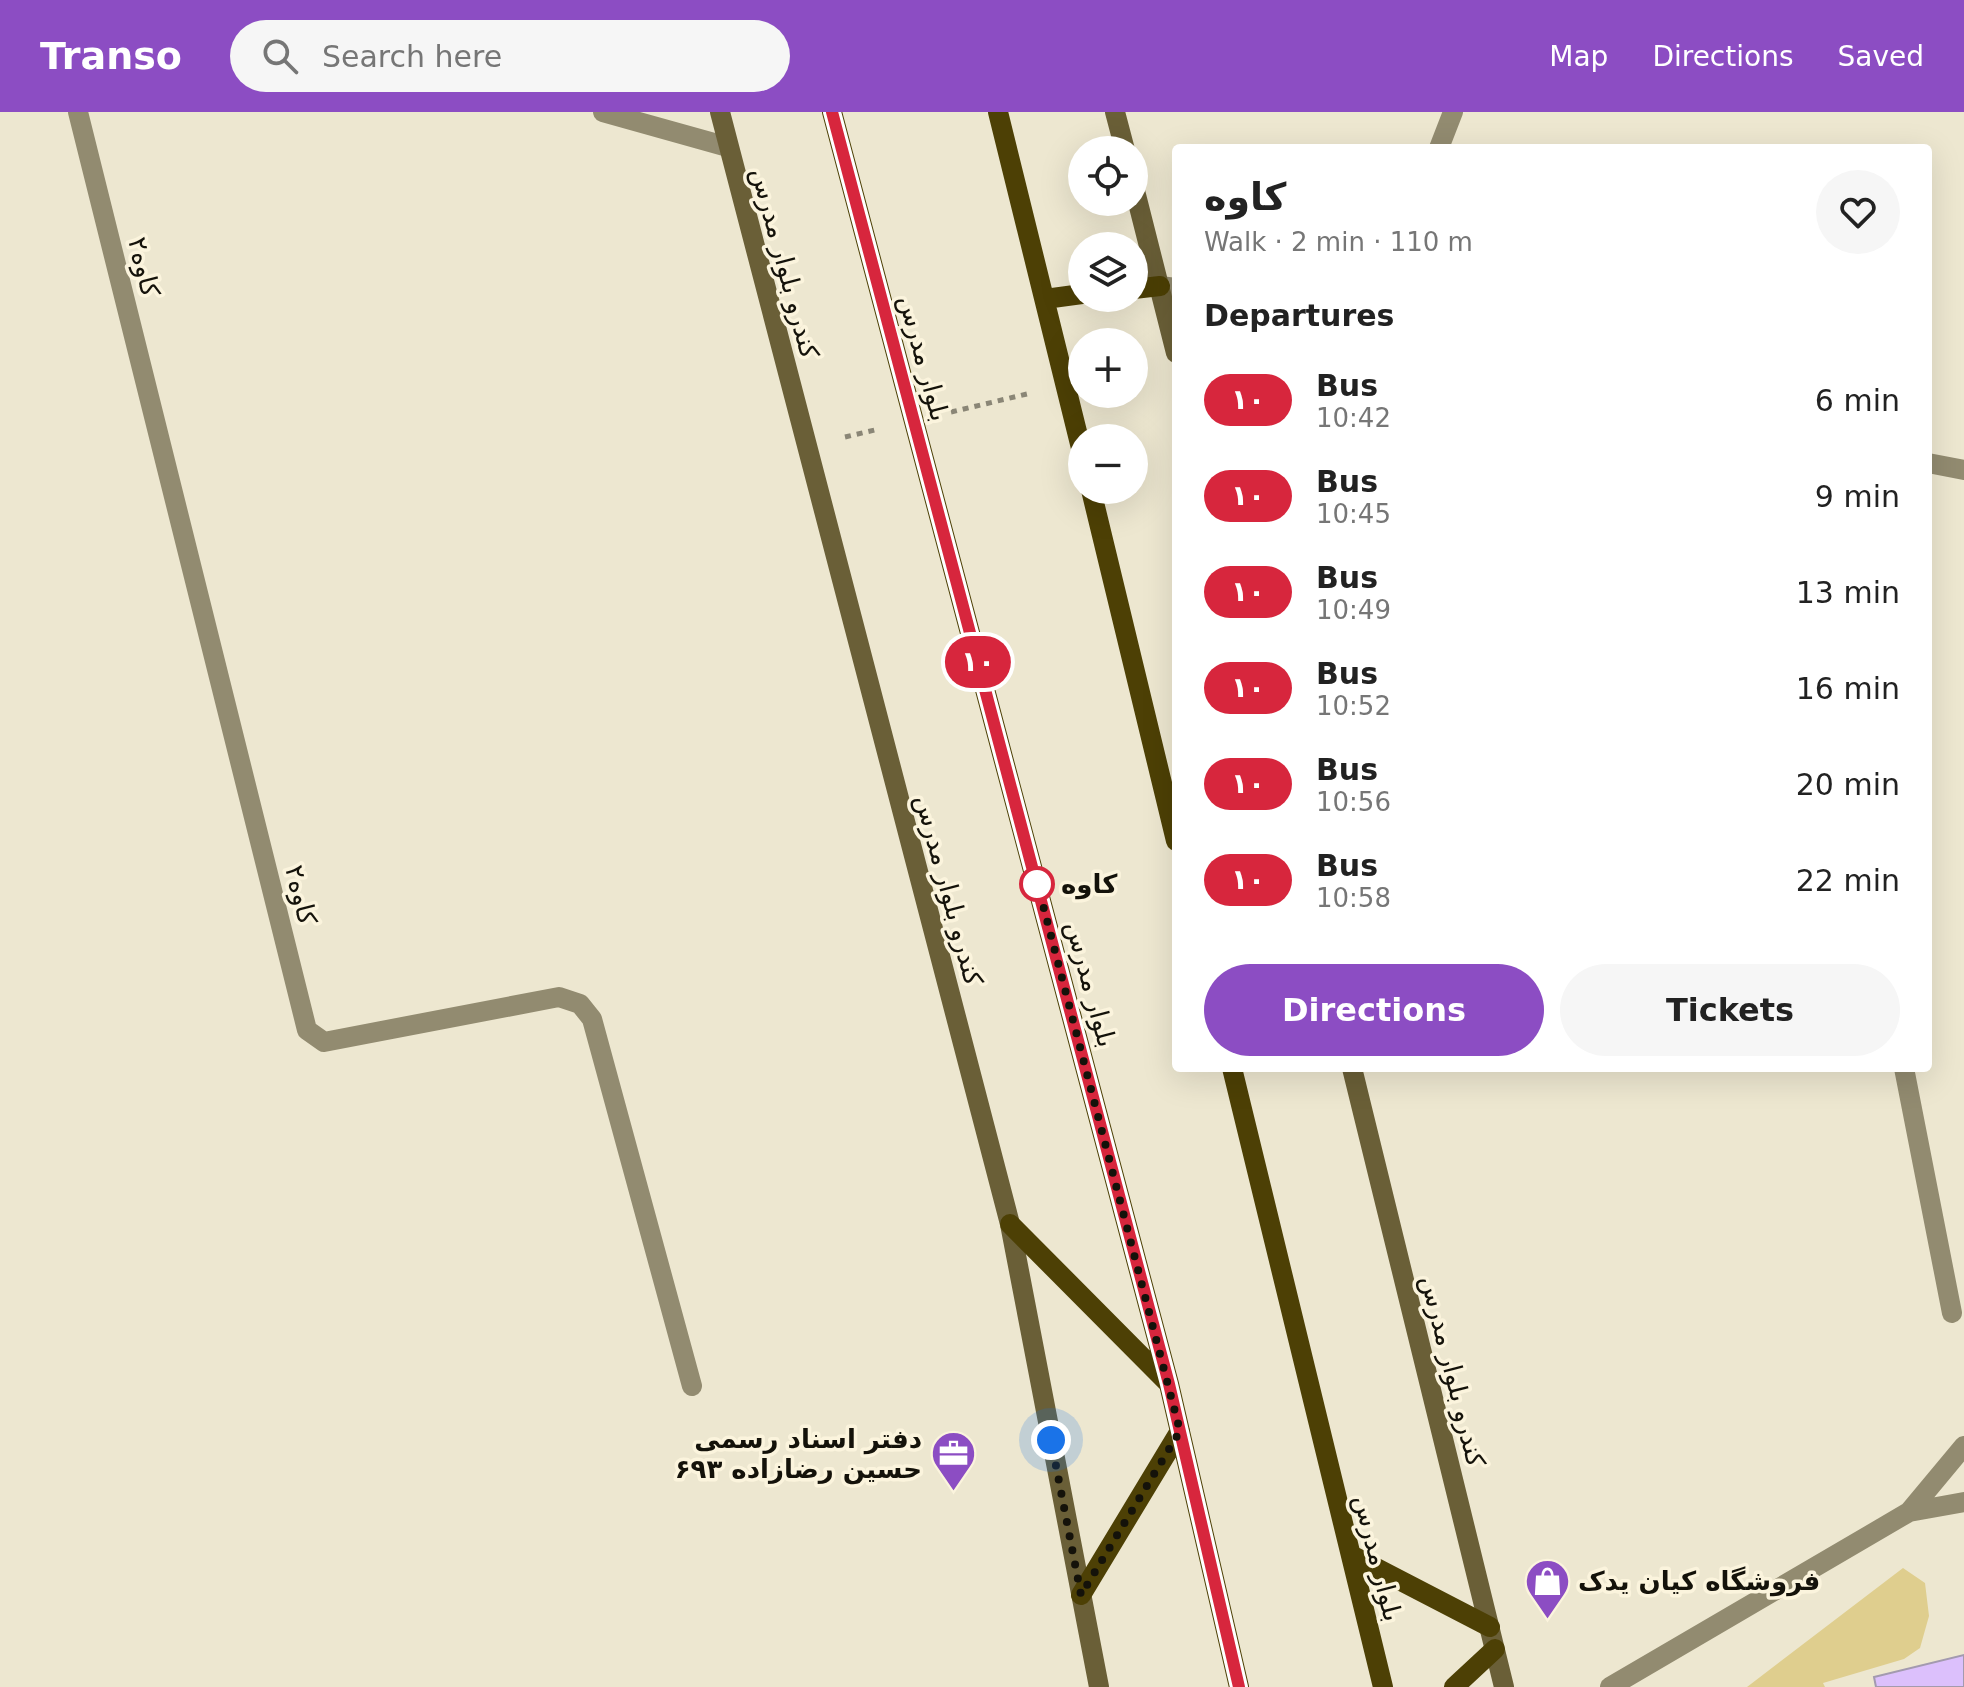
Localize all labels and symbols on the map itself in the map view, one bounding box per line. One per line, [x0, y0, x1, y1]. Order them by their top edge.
street label: کندرو بلوار مدرس [744, 164, 825, 363]
street label: کاوه۲ [121, 234, 166, 301]
street label: بلوار مدرس [892, 292, 955, 425]
line badge: ۱۰ [942, 636, 1014, 688]
street label: کندرو بلوار مدرس [908, 791, 989, 990]
street label: کاوه۲ [278, 862, 323, 929]
marker: کاوه [1020, 867, 1054, 901]
place label: کاوه [1061, 869, 1118, 900]
street label: بلوار مدرس [1059, 918, 1122, 1051]
street label: کندرو بلوار مدرس [1414, 1272, 1491, 1471]
your location [1031, 1420, 1071, 1460]
place label: دفتر اسناد رسمی ۶۹۳ حسین رضازاده [675, 1424, 922, 1485]
office icon: دفتر اسناد رسمی ۶۹۳ حسین رضازاده [929, 1430, 977, 1493]
street label: بلوار مدرس [1347, 1492, 1408, 1625]
shop icon: فروشگاه کیان یدک [1523, 1557, 1571, 1620]
place label: فروشگاه کیان یدک [1578, 1566, 1820, 1597]

